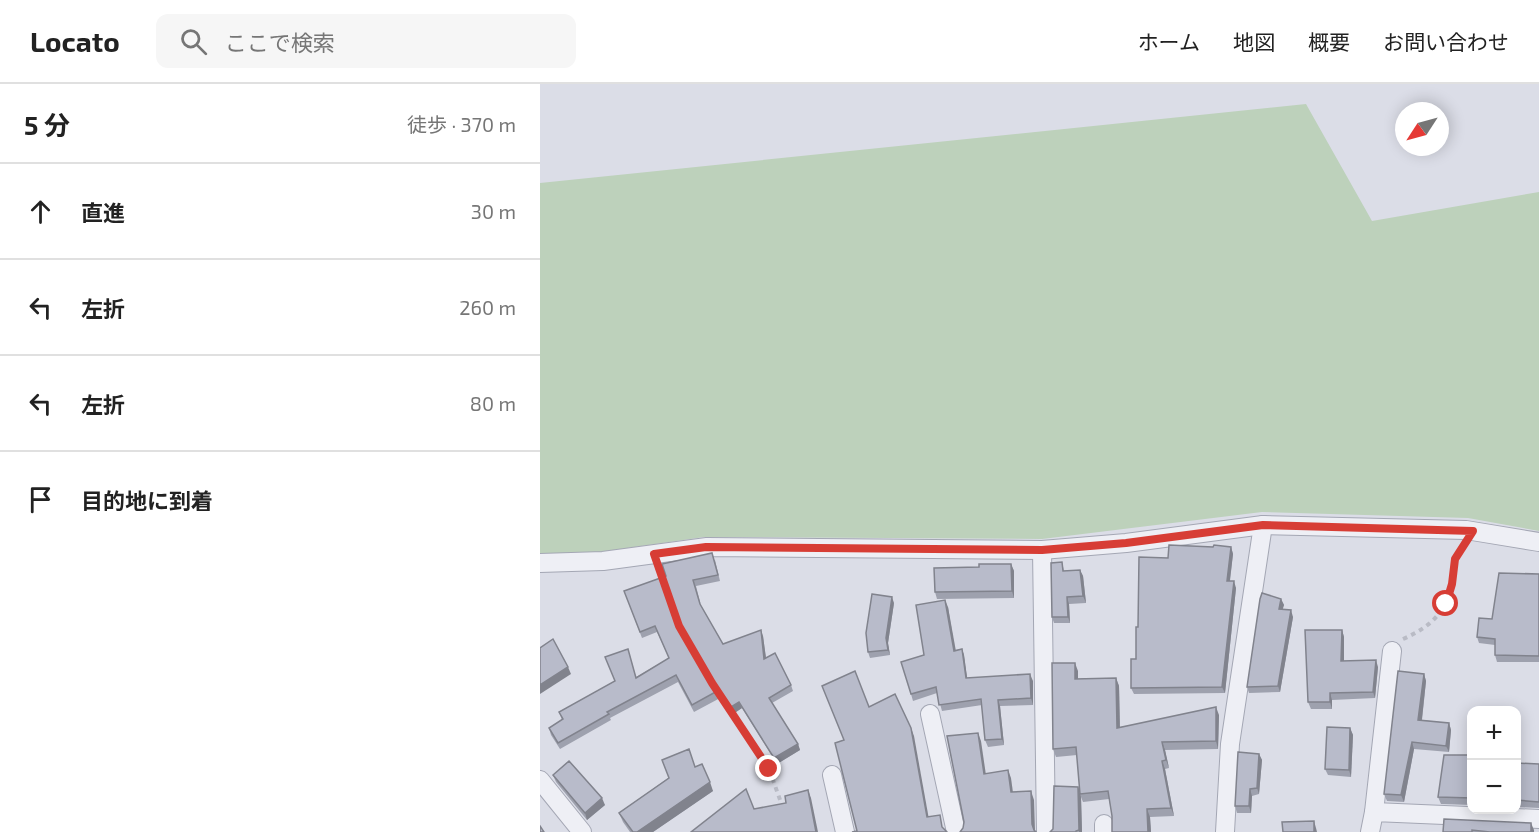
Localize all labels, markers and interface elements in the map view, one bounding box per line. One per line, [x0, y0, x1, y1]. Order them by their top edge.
search box [156, 14, 576, 68]
text: Locato [30, 24, 120, 58]
icon: search [177, 25, 210, 58]
text: ここで検索 [225, 29, 335, 55]
text: ホーム [1138, 29, 1200, 54]
text: 地図 [1233, 29, 1275, 54]
text: 概要 [1308, 29, 1350, 54]
text: お問い合わせ [1383, 29, 1509, 54]
north arrow [1395, 102, 1449, 156]
text: 5 分 [24, 109, 70, 140]
text: 徒歩 · 370 m [407, 112, 516, 136]
icon: ahead [24, 195, 57, 228]
text: 直進 [81, 199, 125, 225]
text: 30 m [471, 199, 516, 223]
icon: left [24, 291, 57, 324]
text: 左折 [81, 295, 125, 321]
text: 260 m [459, 295, 516, 319]
icon: left [24, 387, 57, 420]
text: 左折 [81, 391, 125, 417]
text: 80 m [470, 391, 516, 415]
icon: arrive [24, 483, 57, 516]
text: 目的地に到着 [81, 487, 213, 513]
route start [1432, 590, 1458, 616]
map controls [1467, 706, 1521, 814]
button: + [1467, 706, 1521, 760]
route end [755, 755, 781, 781]
button: − [1467, 760, 1521, 814]

